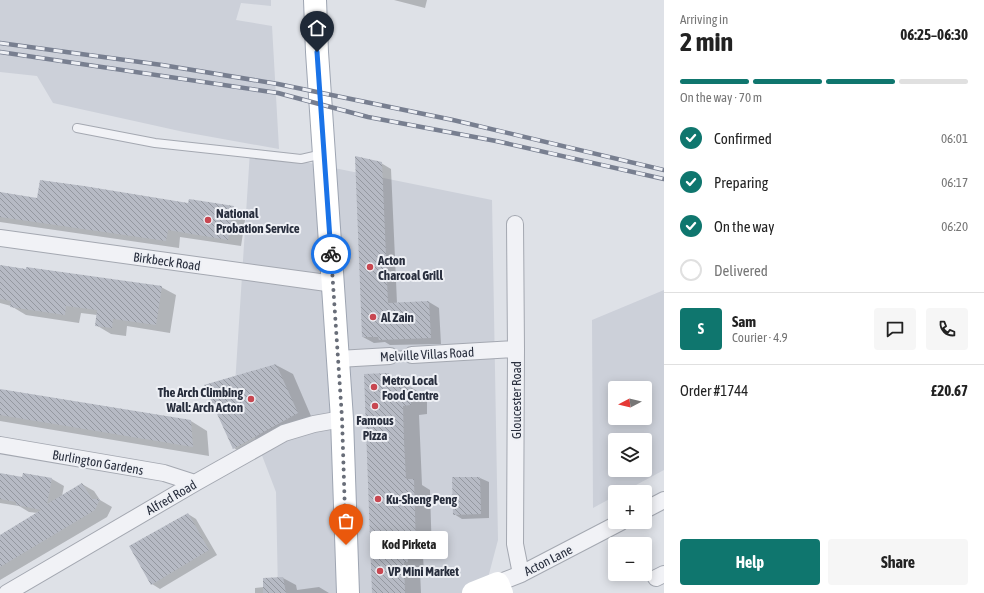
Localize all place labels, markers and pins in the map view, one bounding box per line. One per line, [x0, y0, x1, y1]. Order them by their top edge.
pin [300, 11, 334, 52]
place label: National Probation Service [216, 206, 300, 236]
marker: National Probation Service [203, 215, 213, 225]
place label: Acton Charcoal Grill [377, 253, 443, 283]
marker: Acton Charcoal Grill [365, 262, 375, 272]
place label: Al Zain [380, 310, 414, 325]
marker: Al Zain [368, 312, 378, 322]
place label: Metro Local Food Centre [382, 373, 439, 403]
marker: Metro Local Food Centre [369, 382, 379, 392]
place label: The Arch Climbing Wall: Arch Acton [158, 385, 243, 415]
marker: The Arch Climbing Wall: Arch Acton [246, 394, 256, 404]
marker: Famous Pizza [370, 401, 380, 411]
place label: Famous Pizza [356, 413, 394, 443]
place label: Ku-Sheng Peng [386, 492, 458, 507]
marker: Ku-Sheng Peng [373, 494, 383, 504]
pin [329, 504, 363, 545]
callout: Kod Pirketa [370, 531, 448, 559]
place label: VP Mini Market [387, 564, 459, 579]
marker: VP Mini Market [375, 566, 385, 576]

